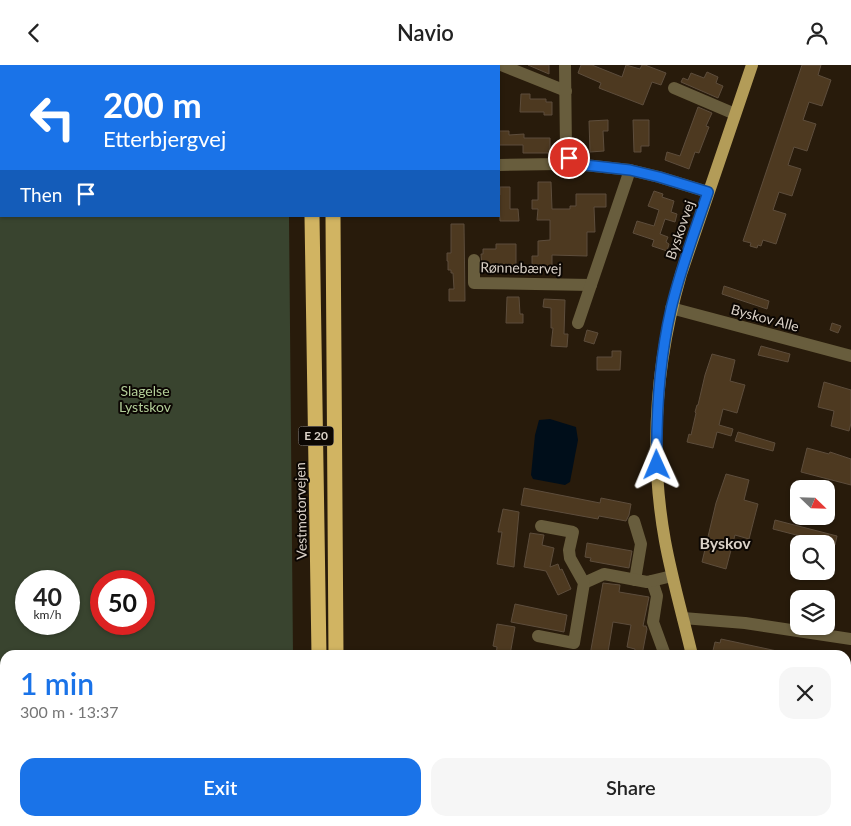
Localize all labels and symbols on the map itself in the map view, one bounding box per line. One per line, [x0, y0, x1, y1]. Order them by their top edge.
pin [548, 137, 590, 179]
street label: Byskovvej [661, 198, 698, 262]
street label: Rønnebærvej [480, 258, 562, 277]
street label: Byskov Alle [729, 300, 801, 335]
park label: Slagelse Lystskov [119, 382, 172, 415]
road number: E 20 [298, 427, 334, 446]
position arrow [630, 438, 682, 490]
street label: Vestmotorvejen [291, 462, 310, 560]
north arrow [790, 480, 835, 525]
district label: Byskov [699, 533, 751, 552]
speed limit sign: 50 [90, 570, 155, 635]

